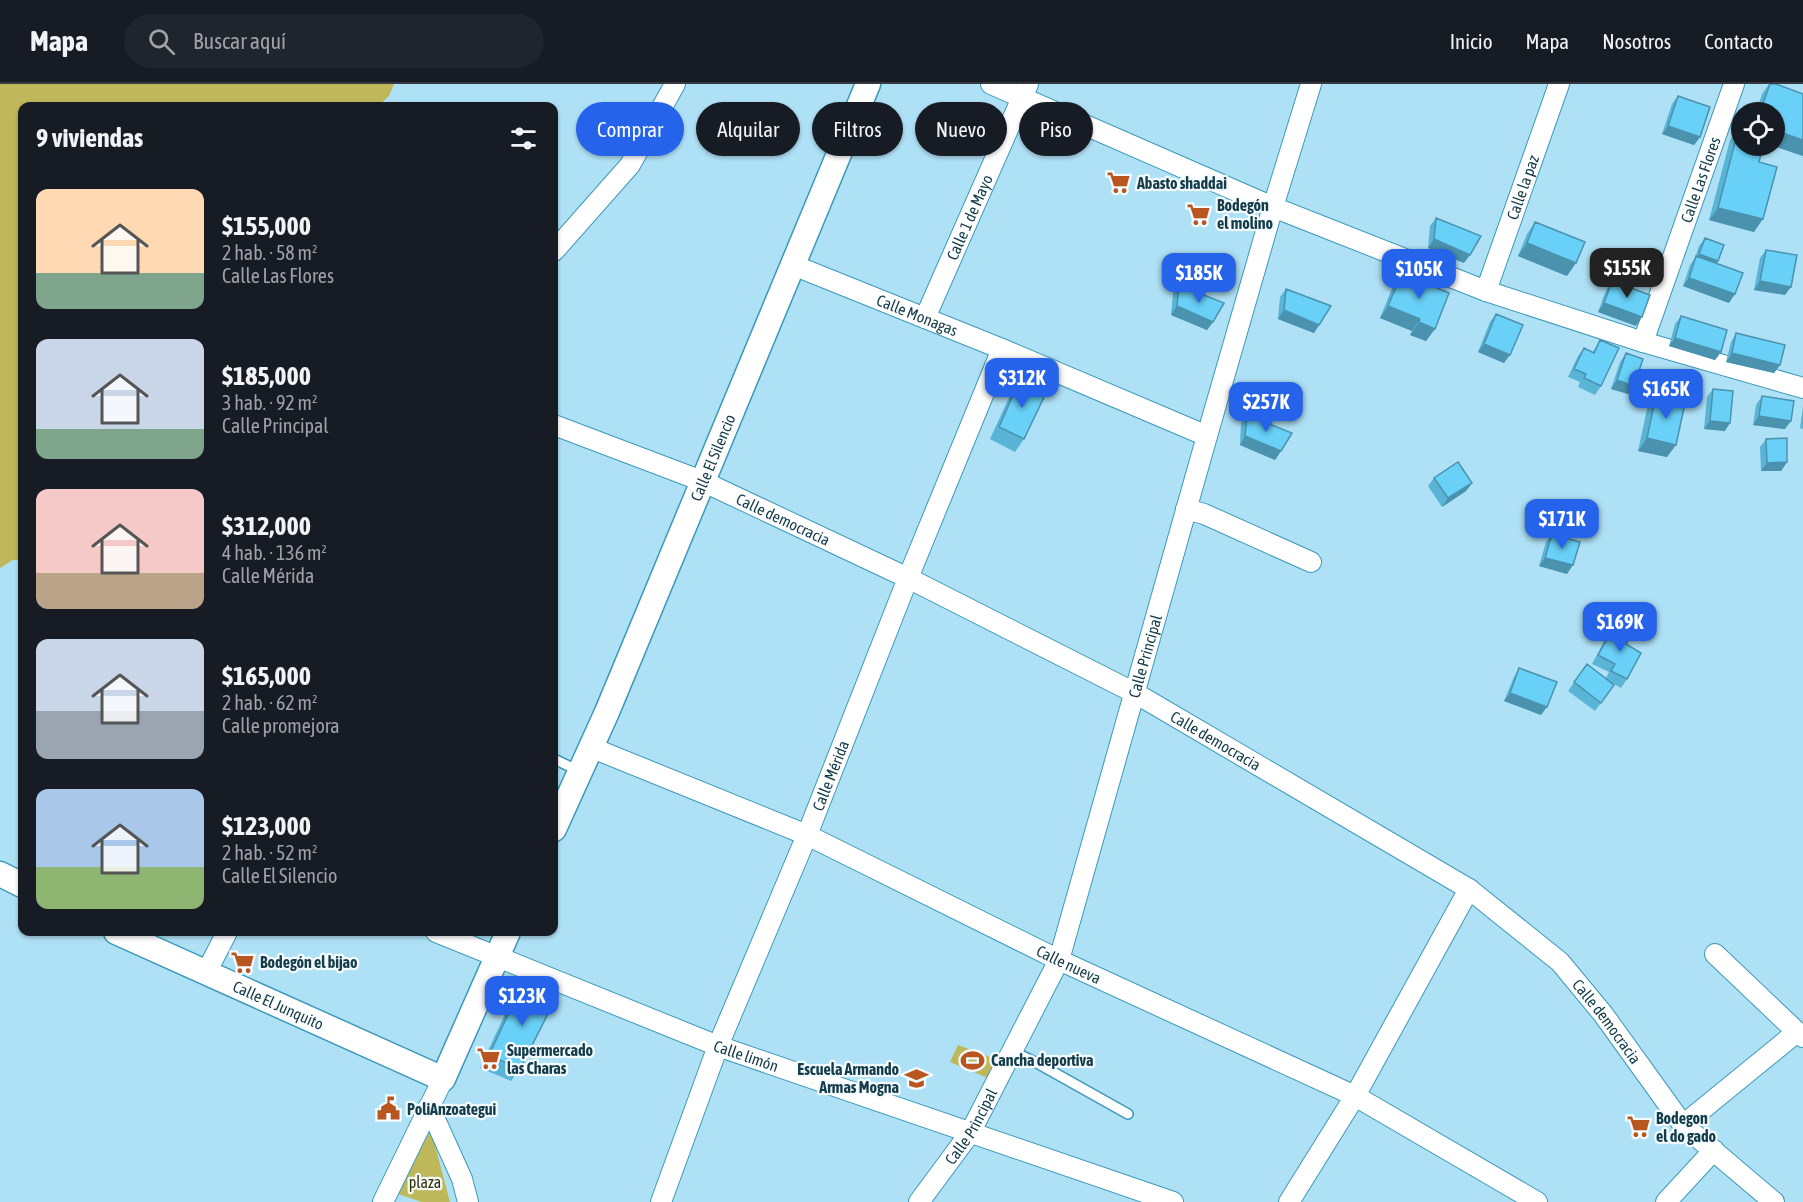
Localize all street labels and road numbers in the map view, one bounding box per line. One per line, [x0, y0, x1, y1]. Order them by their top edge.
street label: Calle Las Flores [1677, 134, 1724, 225]
street label: Calle la paz [1503, 152, 1542, 222]
street label: Calle 1 de Mayo [943, 172, 996, 263]
street label: Calle Monagas [874, 291, 961, 339]
street label: Calle El Silencio [687, 411, 739, 504]
street label: Calle democracia [734, 490, 833, 549]
street label: Calle Principal [1125, 612, 1165, 700]
street label: Calle democracia [1168, 707, 1264, 774]
street label: Calle Mérida [808, 738, 852, 813]
street label: Calle nueva [1034, 941, 1104, 987]
street label: Calle democracia [1569, 976, 1645, 1067]
street label: Calle El Junquito [230, 977, 326, 1033]
street label: Calle limón [711, 1036, 781, 1075]
street label: Calle Principal [941, 1085, 1001, 1168]

